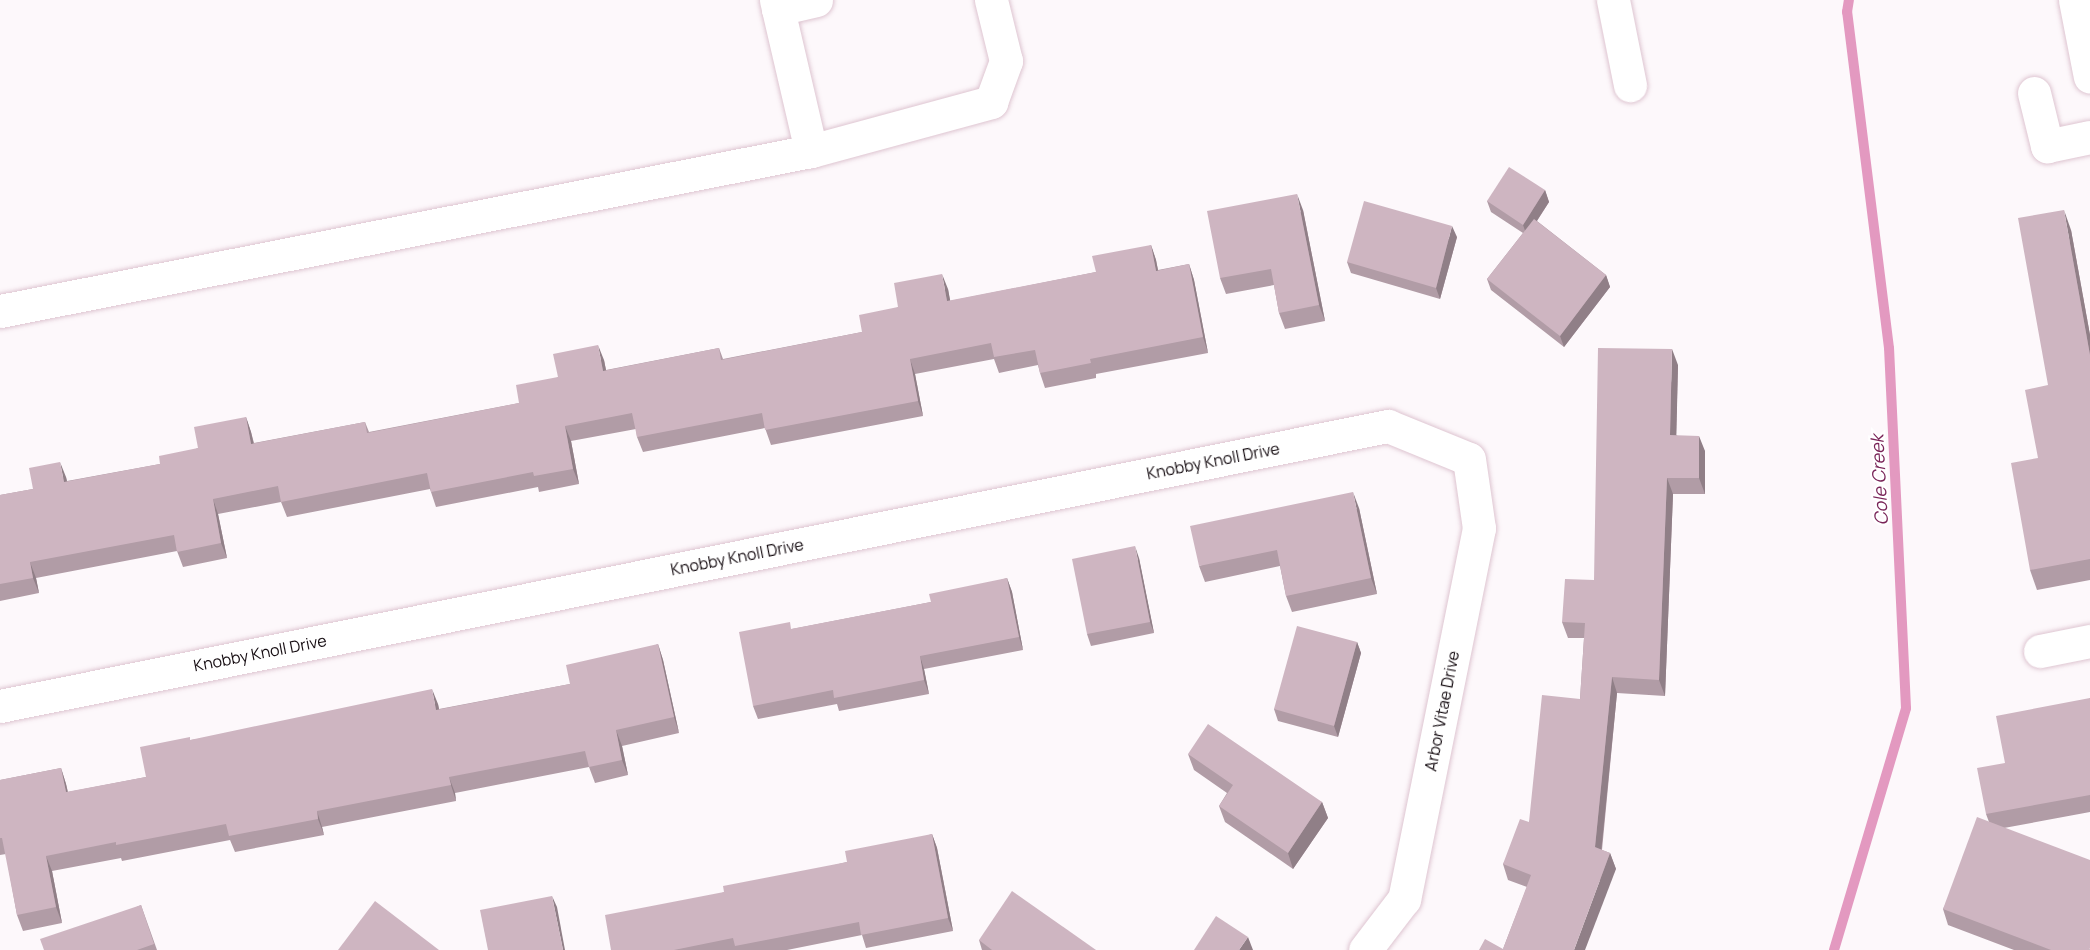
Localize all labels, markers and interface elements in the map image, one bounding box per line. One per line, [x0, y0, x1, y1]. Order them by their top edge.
water label: Cole Creek [1866, 434, 1892, 526]
street label: Knobby Knoll Drive [1145, 439, 1281, 483]
street label: Knobby Knoll Drive [669, 535, 805, 579]
street label: Knobby Knoll Drive [192, 631, 328, 675]
street label: Arbor Vitae Drive [1421, 649, 1463, 773]

